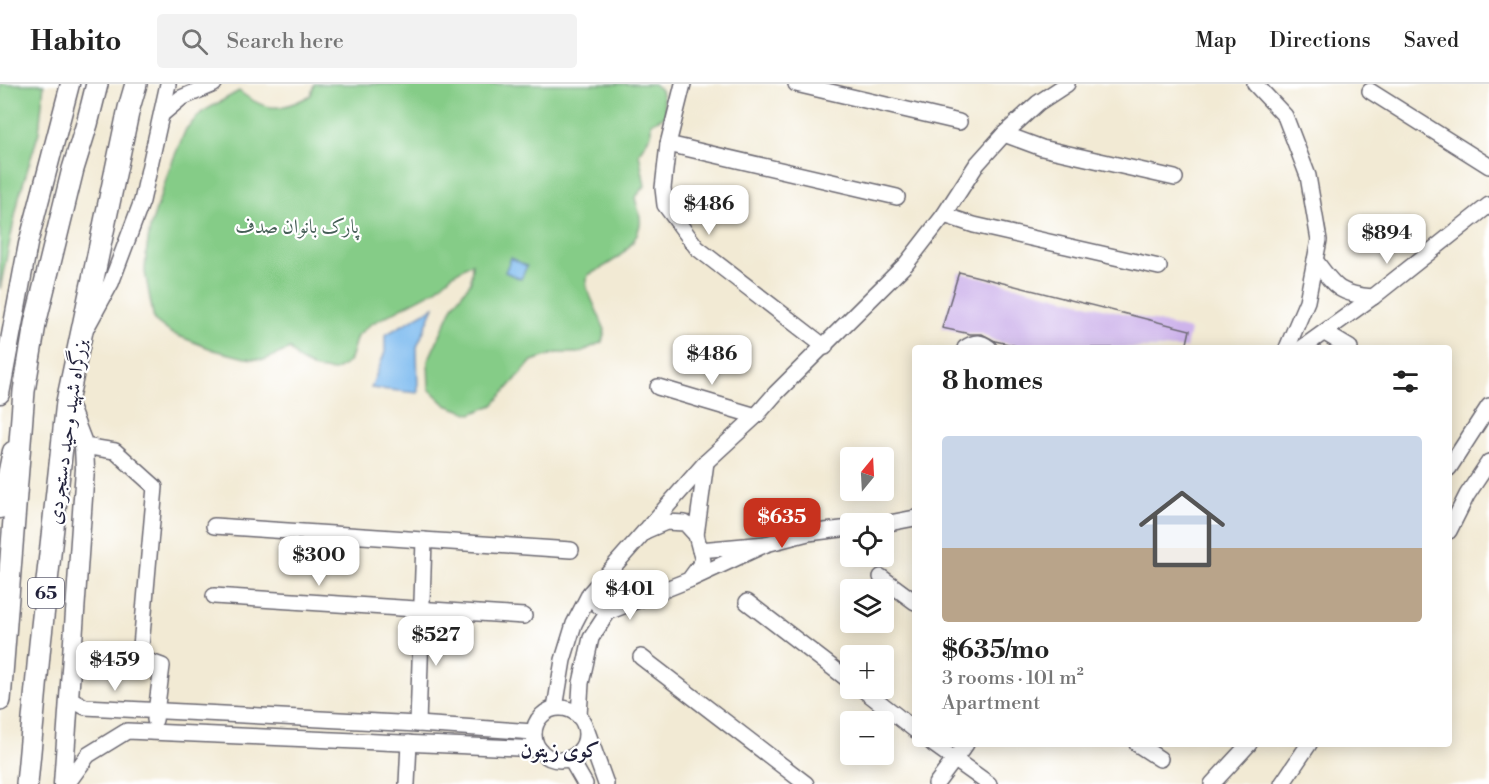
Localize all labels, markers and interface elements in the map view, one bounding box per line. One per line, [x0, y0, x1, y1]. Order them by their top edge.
search box [157, 14, 577, 68]
text: Habito [30, 24, 121, 59]
icon: search [178, 25, 211, 58]
text: Search here [226, 28, 344, 55]
text: Map [1195, 28, 1237, 54]
text: Directions [1270, 28, 1371, 54]
text: Saved [1404, 28, 1459, 54]
pin: $486 [673, 185, 745, 236]
text: $486 [684, 192, 734, 217]
pin: $894 [1351, 214, 1423, 265]
park label: پارک بانوان صدف [235, 215, 360, 241]
text: $894 [1362, 221, 1412, 246]
pin: $486 [676, 335, 748, 386]
street label: بزرگراه شهید وحید دستجردی [41, 337, 93, 526]
text: $486 [687, 342, 737, 367]
text: 8 homes [942, 365, 1043, 397]
icon: filters [1389, 365, 1422, 398]
north arrow [840, 447, 894, 501]
map controls [840, 447, 894, 765]
icon: home [1128, 475, 1236, 583]
pin: $635 [746, 498, 818, 549]
text: $635 [758, 505, 806, 530]
button: locate [840, 513, 894, 567]
pin: $300 [283, 536, 355, 587]
text: $300 [293, 543, 346, 568]
pin: $401 [594, 570, 666, 621]
text: $401 [606, 577, 654, 602]
road number: 65 [28, 578, 64, 608]
button: layers [840, 579, 894, 633]
pin: $527 [400, 616, 472, 667]
text: $527 [412, 623, 460, 648]
text: $635/mo [942, 634, 1050, 666]
pin: $459 [79, 641, 151, 692]
button: + [840, 645, 894, 699]
text: $459 [90, 648, 140, 673]
text: 3 rooms · 101 m² [942, 666, 1084, 691]
text: Apartment [942, 691, 1040, 716]
button: − [840, 711, 894, 765]
district label: کوی زیتون [520, 738, 600, 764]

